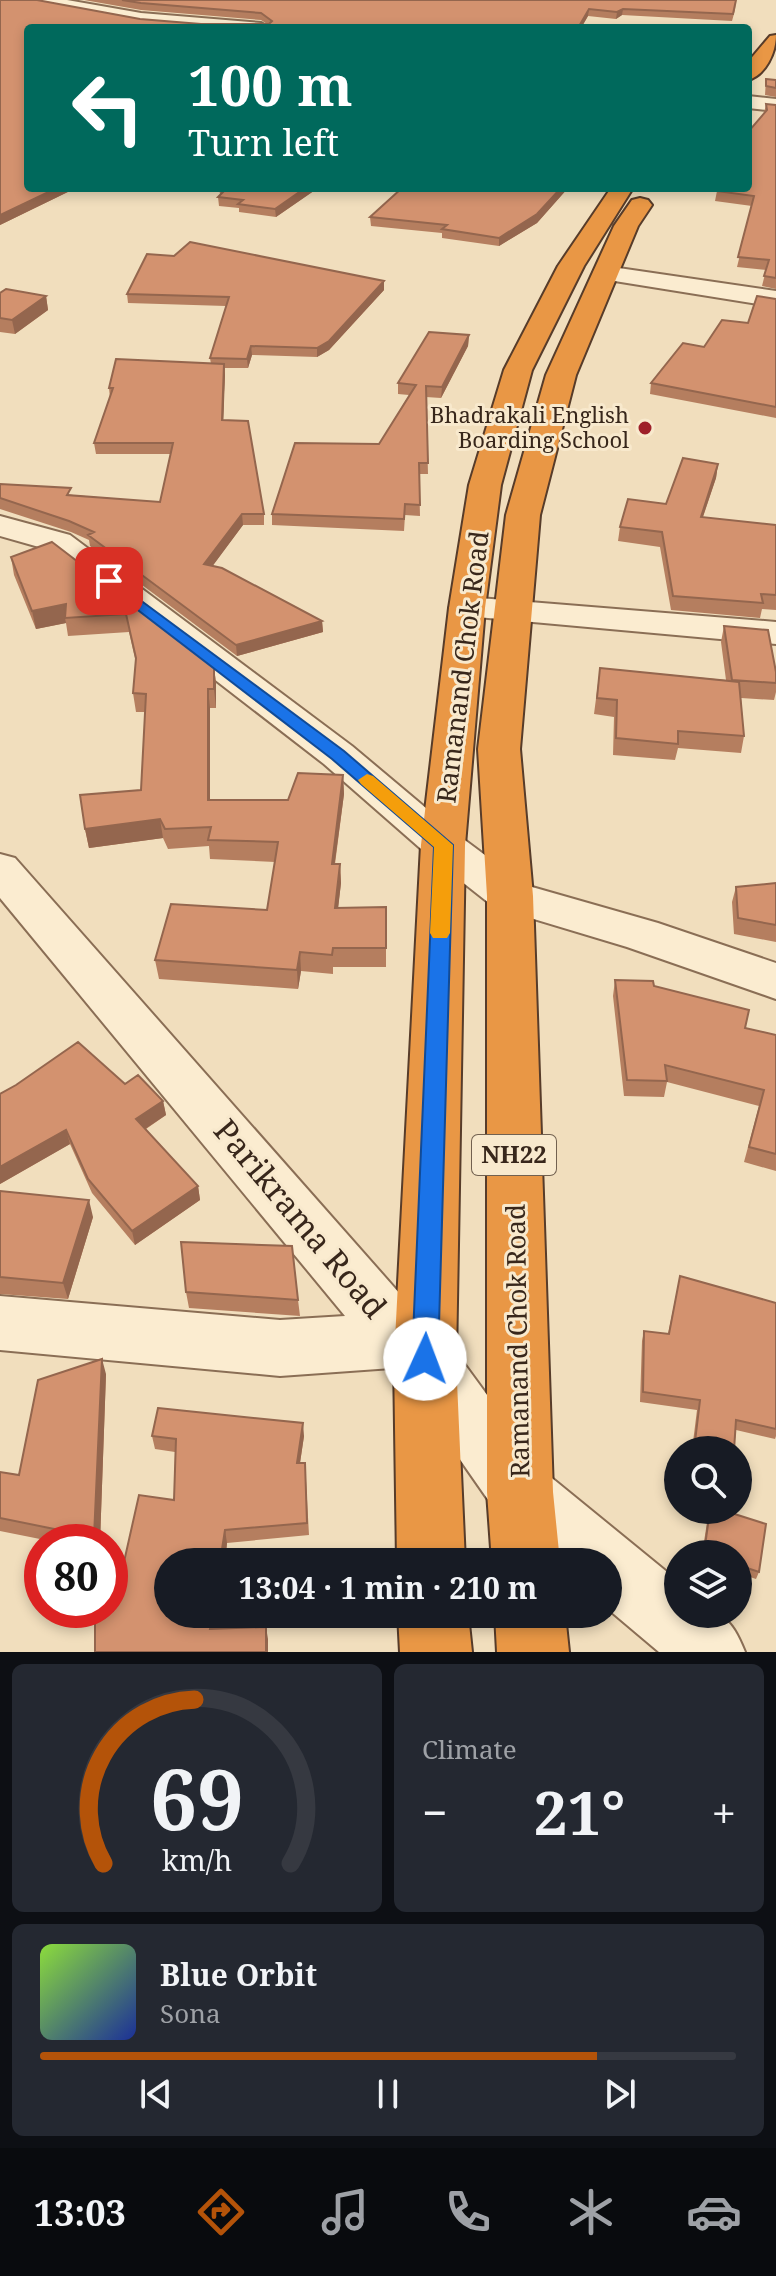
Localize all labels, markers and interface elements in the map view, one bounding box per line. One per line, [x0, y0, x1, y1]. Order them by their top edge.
text: 100 m [188, 46, 353, 122]
icon: left [56, 56, 160, 160]
text: Turn left [188, 118, 339, 167]
place label: Bhadrakali English Boarding School [430, 399, 629, 454]
marker: Bhadrakali English Boarding School [636, 419, 654, 437]
street label: Ramanand Chok Road [427, 529, 497, 805]
pin [75, 547, 143, 615]
icon: arrive [87, 559, 131, 603]
street label: Parikrama Road [205, 1109, 397, 1327]
road number: NH22 [472, 1135, 556, 1175]
street label: Ramanand Chok Road [497, 1204, 537, 1478]
position arrow [383, 1317, 467, 1401]
map controls [664, 1436, 752, 1628]
button: search [664, 1436, 752, 1524]
speed limit sign: 80 [24, 1524, 128, 1628]
button: layers [664, 1540, 752, 1628]
text: 13:04 · 1 min · 210 m [239, 1567, 537, 1608]
text: Climate [422, 1731, 517, 1767]
text: 69 [150, 1741, 244, 1854]
text: 21° [534, 1771, 625, 1853]
text: − [422, 1782, 447, 1842]
text: + [711, 1782, 736, 1842]
text: km/h [162, 1840, 232, 1879]
text: Blue Orbit [160, 1954, 317, 1995]
text: Sona [160, 1995, 221, 2031]
icon: previous [134, 2072, 178, 2116]
icon: pause [366, 2072, 410, 2116]
icon: next [598, 2072, 642, 2116]
icon: directions [193, 2184, 249, 2240]
icon: music [317, 2184, 373, 2240]
icon: phone [440, 2184, 496, 2240]
icon: climate [563, 2184, 619, 2240]
icon: car [686, 2184, 742, 2240]
text: 13:03 [34, 2188, 126, 2237]

